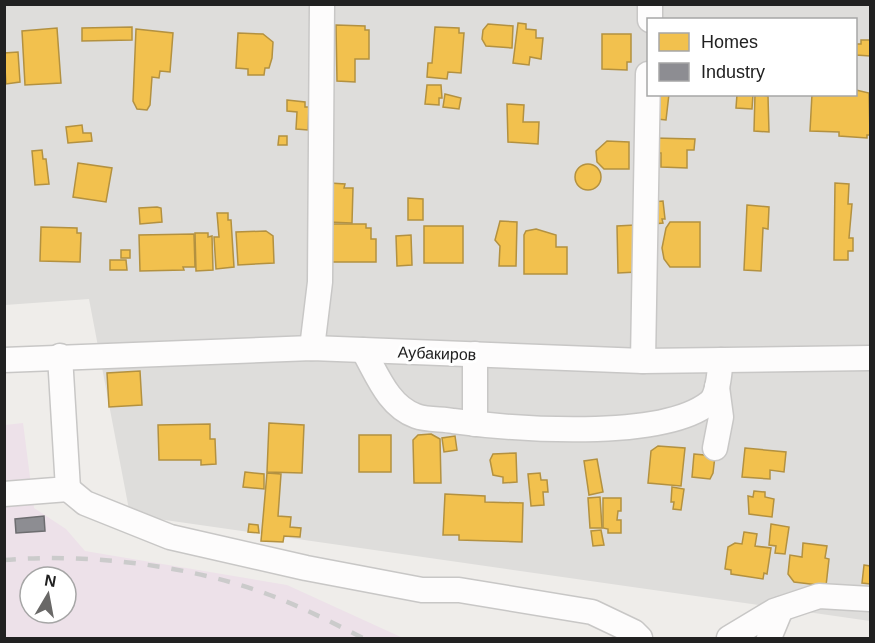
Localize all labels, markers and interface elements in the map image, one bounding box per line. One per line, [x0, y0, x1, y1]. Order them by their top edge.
legend [647, 18, 857, 96]
text: Homes [701, 32, 758, 52]
text: Industry [701, 62, 765, 82]
street label: Аубакиров [397, 344, 477, 363]
north arrow [18, 565, 78, 625]
text: N [43, 571, 58, 590]

